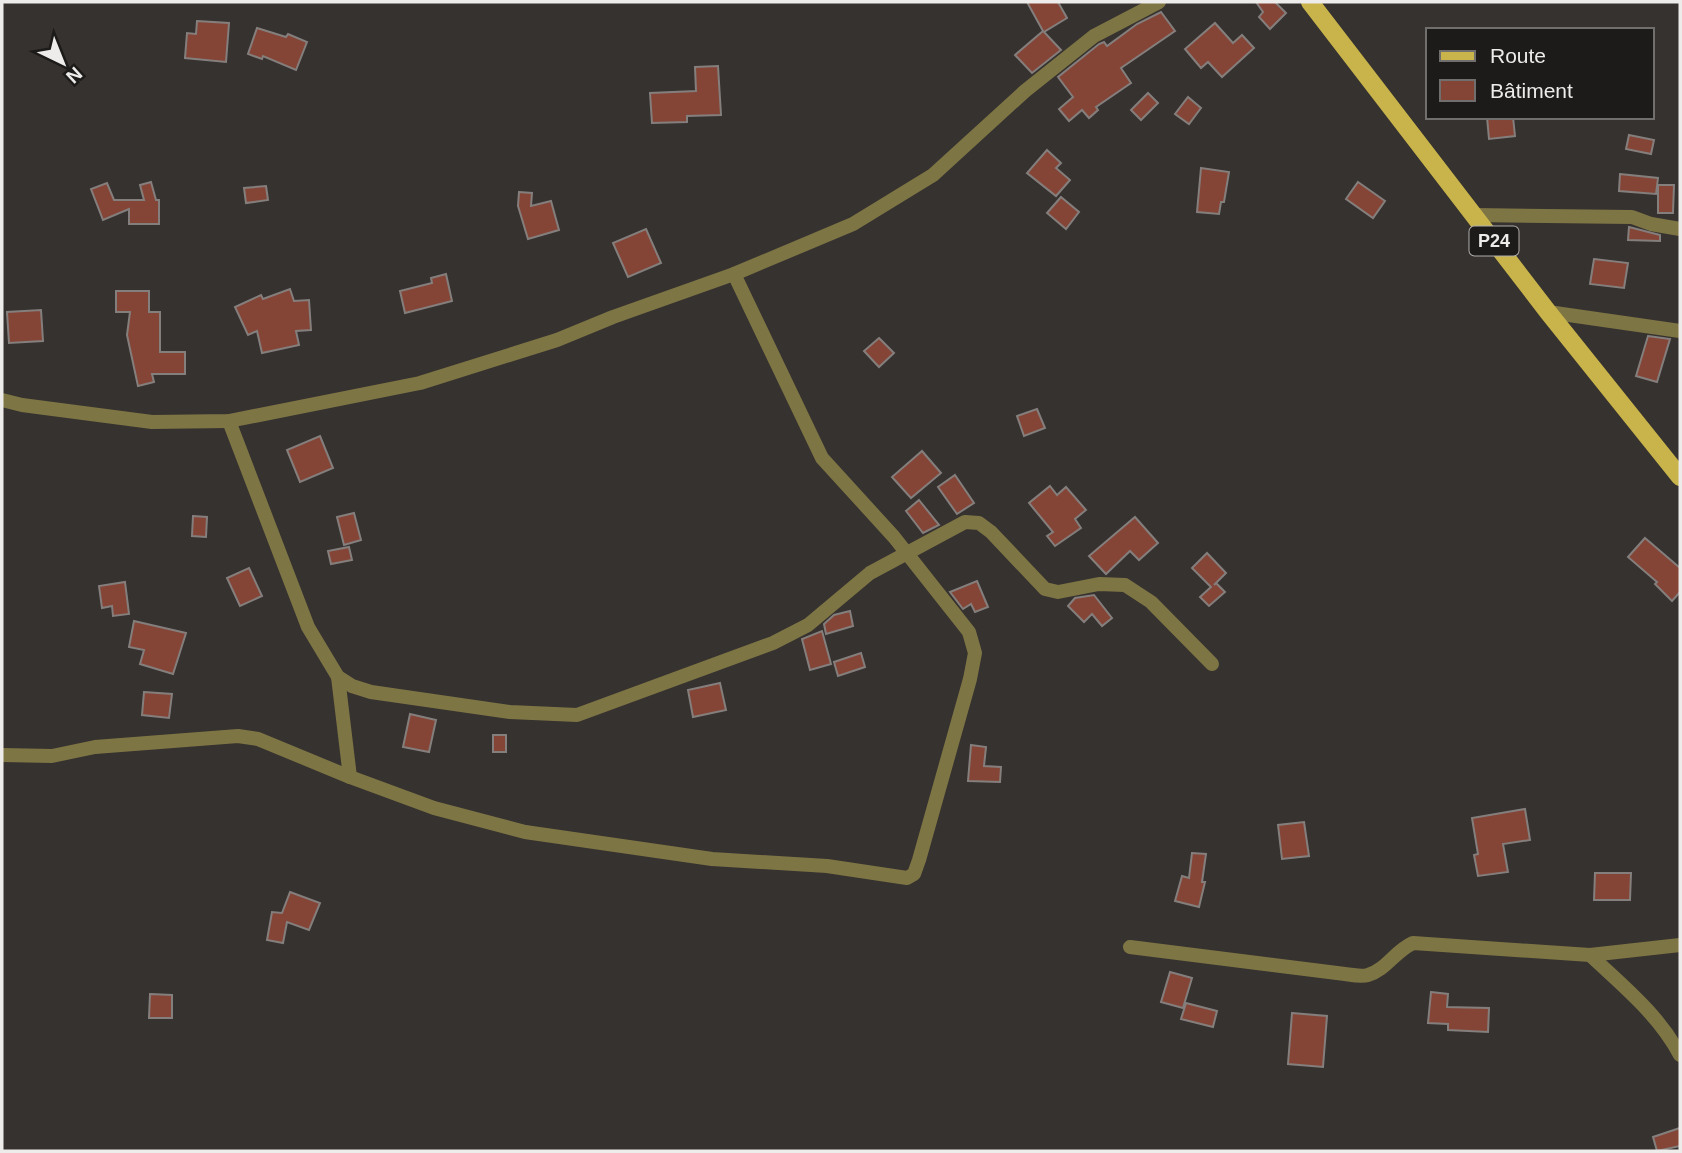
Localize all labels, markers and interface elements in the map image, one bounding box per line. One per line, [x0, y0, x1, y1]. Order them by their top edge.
north arrow [28, 28, 98, 98]
legend [1426, 28, 1654, 119]
text: Route [1490, 44, 1546, 67]
text: N [62, 63, 86, 87]
text: Bâtiment [1490, 79, 1573, 102]
road number: P24 [1470, 227, 1518, 256]

